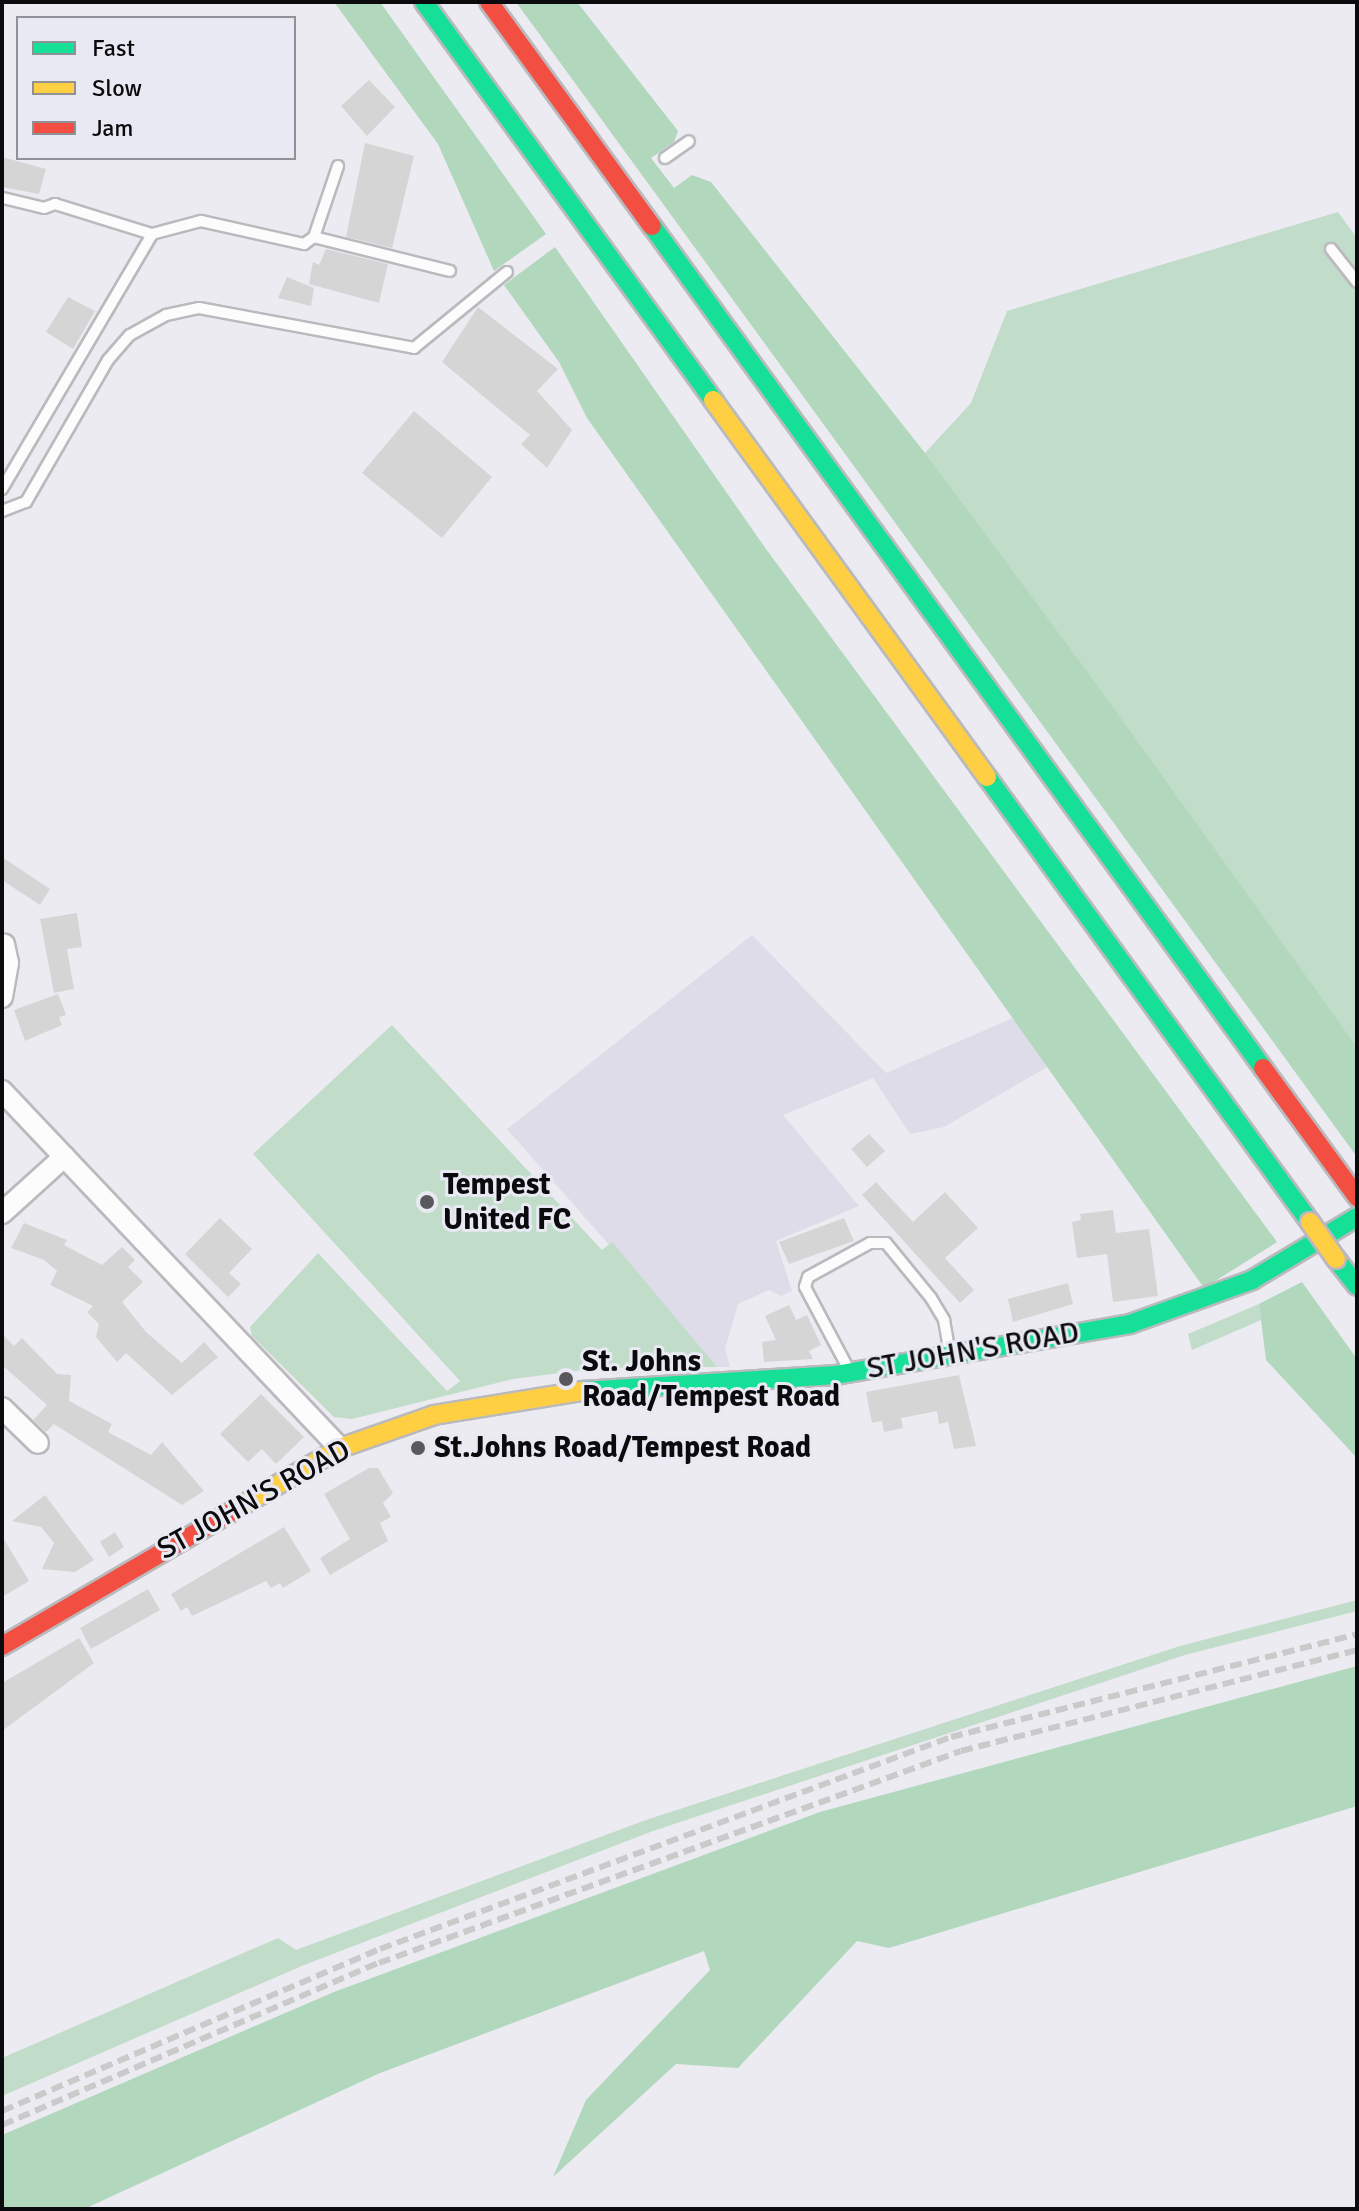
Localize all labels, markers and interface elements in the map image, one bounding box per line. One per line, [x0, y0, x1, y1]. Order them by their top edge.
legend [16, 16, 296, 160]
text: Fast [92, 33, 135, 63]
text: Slow [92, 73, 142, 103]
text: Jam [92, 113, 133, 143]
place label: Tempest United FC [443, 1167, 571, 1238]
marker: Tempest United FC [418, 1193, 436, 1211]
street label: ST JOHN'S ROAD [864, 1315, 1082, 1387]
place label: St. Johns Road/Tempest Road [582, 1344, 840, 1414]
marker: St. Johns Road/Tempest Road [557, 1370, 575, 1388]
place label: St.Johns Road/Tempest Road [434, 1430, 811, 1466]
street label: ST JOHN'S ROAD [151, 1432, 357, 1568]
marker: St.Johns Road/Tempest Road [409, 1439, 427, 1457]

